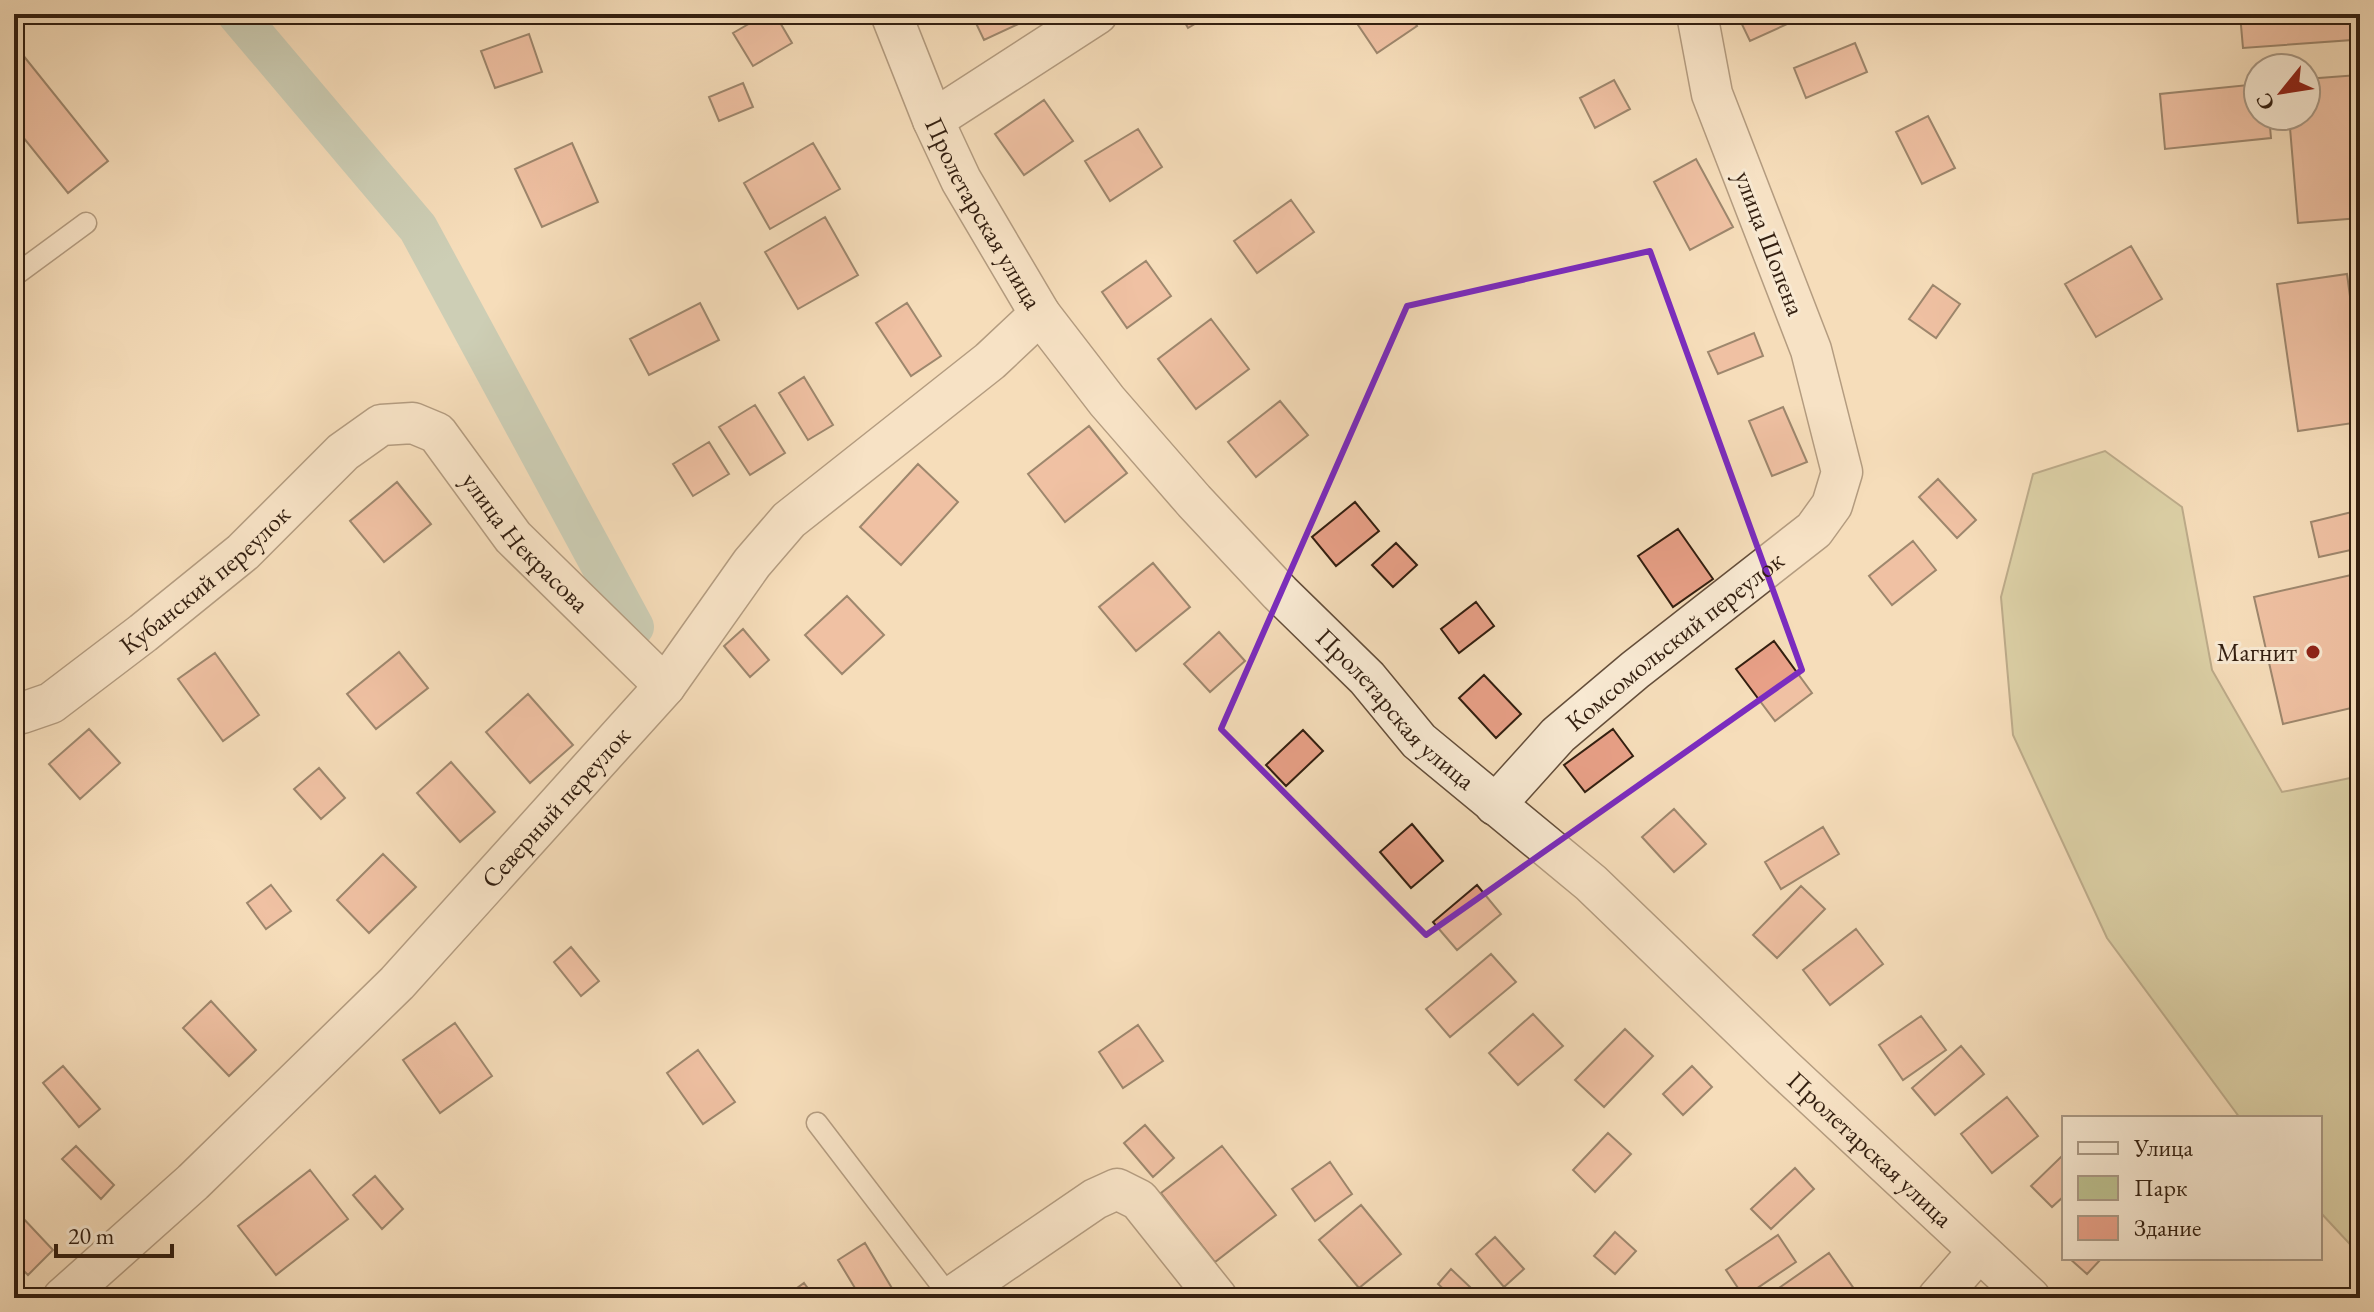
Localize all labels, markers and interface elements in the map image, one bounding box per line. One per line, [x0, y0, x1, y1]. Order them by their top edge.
north arrow [2242, 52, 2322, 132]
text: С [2249, 88, 2282, 116]
street label: Пролетарская улица [917, 112, 1051, 316]
street label: улица Шопена [1727, 166, 1813, 321]
street label: улица Некрасова [454, 465, 597, 620]
street label: Кубанский переулок [113, 497, 298, 662]
street label: Комсомольский переулок [1558, 543, 1791, 739]
street label: Пролетарская улица [1309, 620, 1483, 798]
place label: Магнит [2217, 635, 2297, 669]
marker: Магнит [2304, 643, 2322, 661]
street label: Северный переулок [474, 719, 638, 895]
street label: Пролетарская улица [1780, 1063, 1961, 1235]
legend [2062, 1116, 2322, 1260]
text: Улица [2133, 1132, 2193, 1163]
text: Парк [2134, 1172, 2188, 1203]
scale bar [56, 1208, 172, 1258]
text: Здание [2134, 1212, 2201, 1243]
text: 20 m [68, 1220, 115, 1251]

